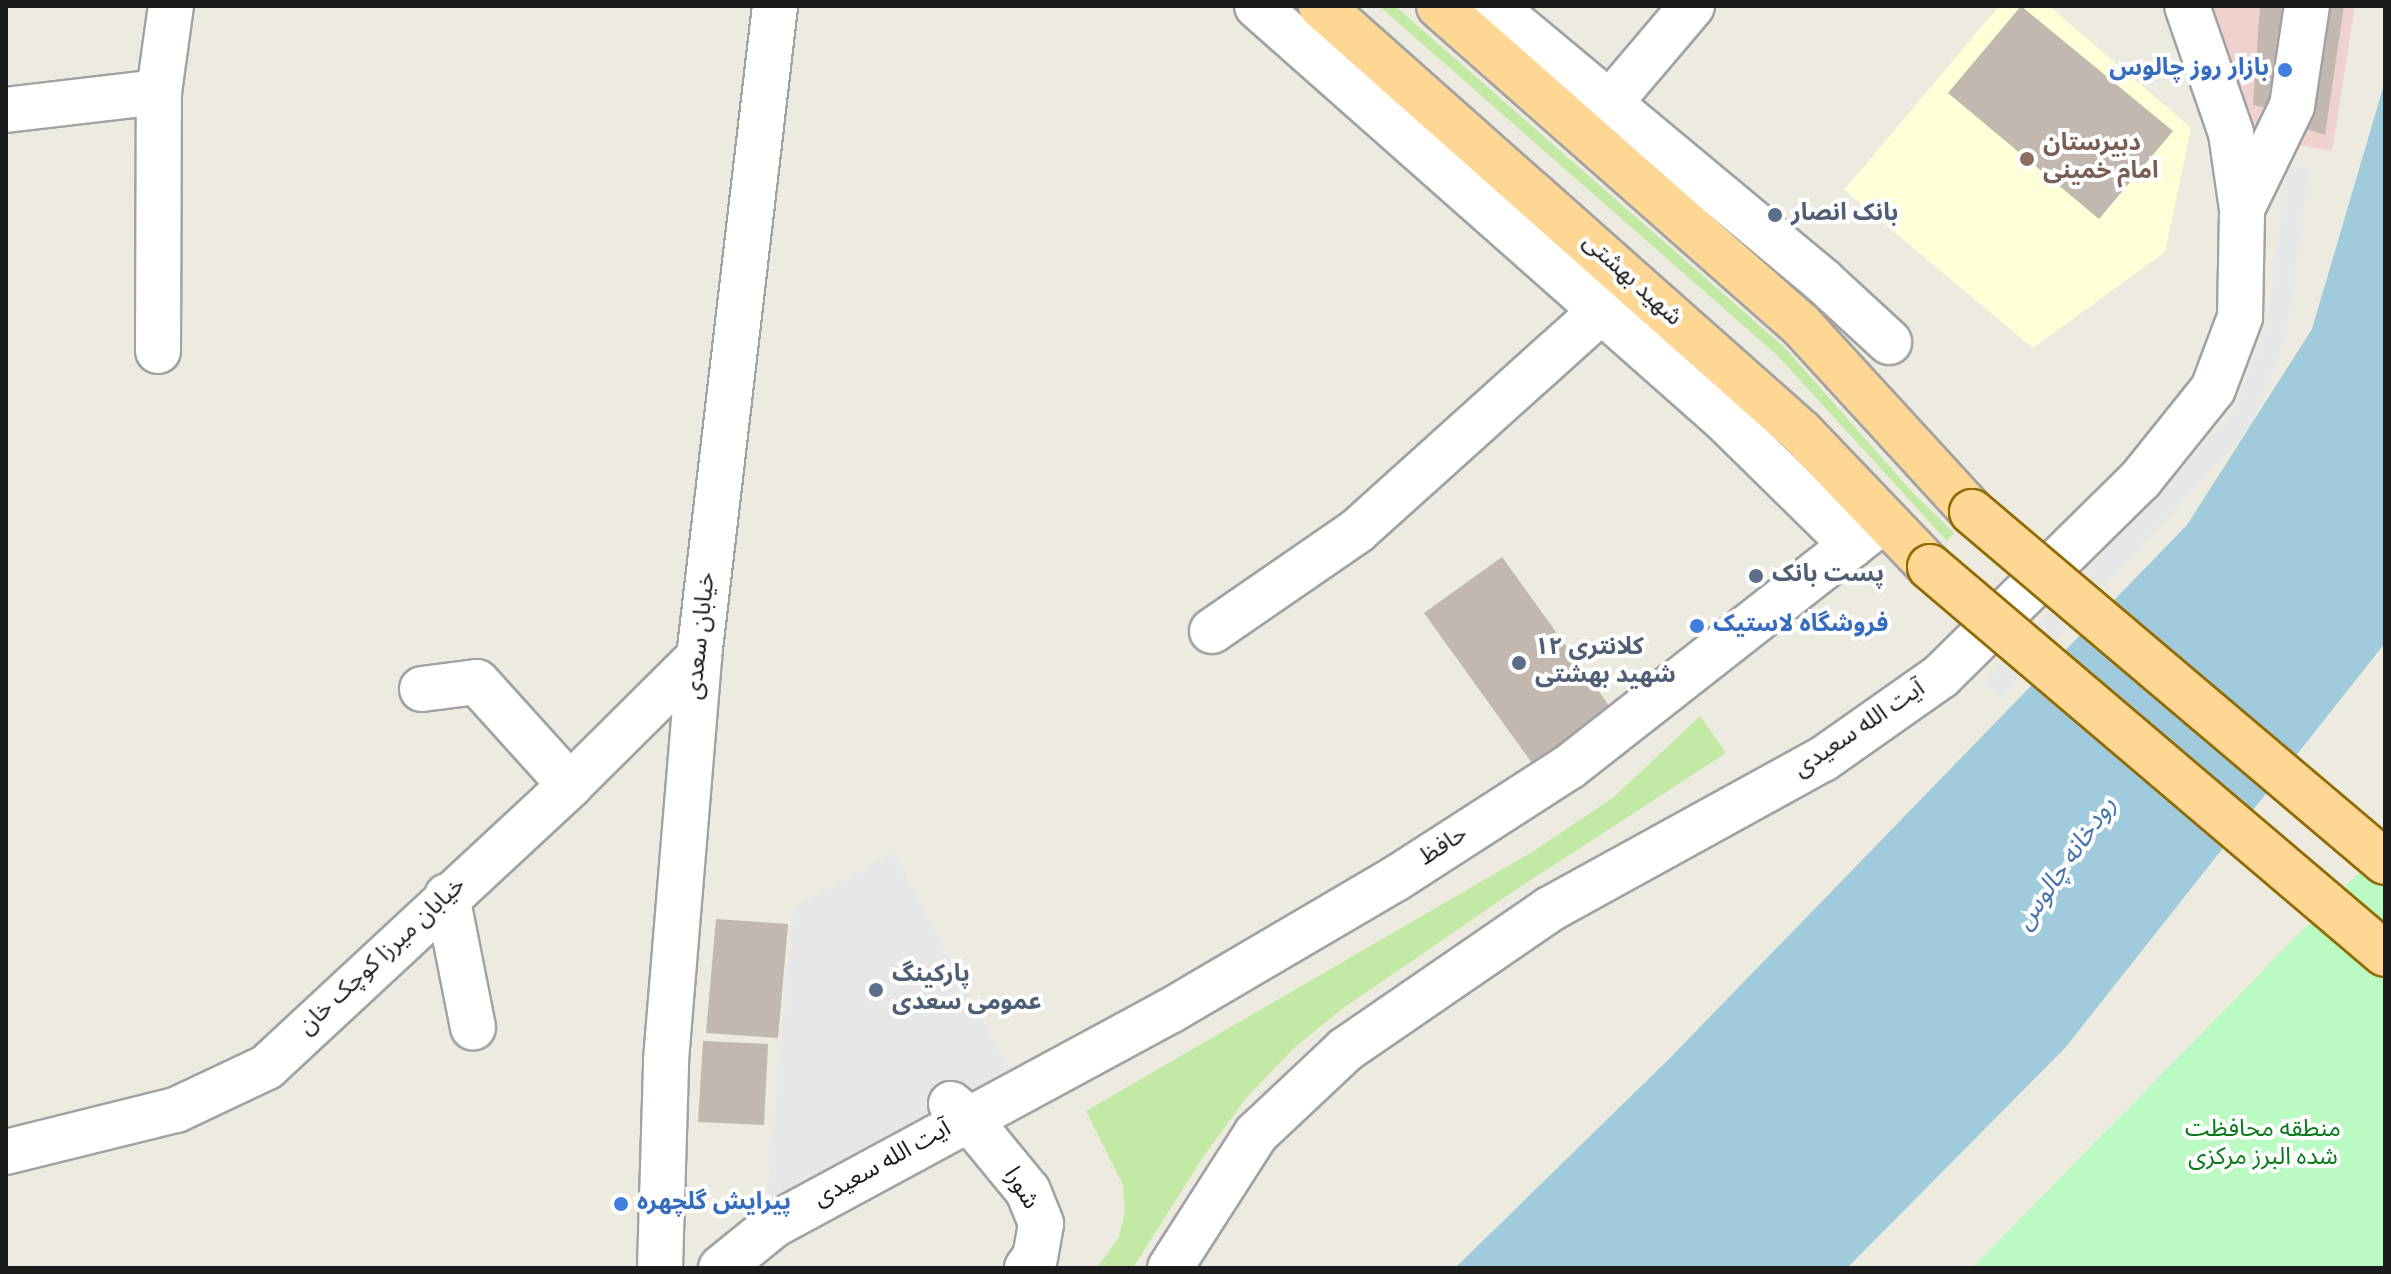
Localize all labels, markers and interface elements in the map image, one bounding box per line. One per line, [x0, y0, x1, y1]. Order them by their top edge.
place label: بازار روز چالوس [2109, 56, 2269, 84]
marker: بازار روز چالوس [2276, 61, 2294, 79]
place label: دبیرستان امام خمینی [2043, 131, 2159, 187]
marker: دبیرستان امام خمینی [2018, 150, 2036, 168]
place label: بانک انصار [1791, 201, 1898, 229]
marker: بانک انصار [1766, 206, 1784, 224]
street label: شهید بهشتی [1575, 229, 1687, 333]
place label: پست بانک [1772, 562, 1884, 590]
marker: پست بانک [1747, 567, 1765, 585]
street label: خیابان سعدی [681, 571, 723, 701]
place label: فروشگاه لاستیک [1713, 612, 1888, 640]
marker: فروشگاه لاستیک [1688, 617, 1706, 635]
place label: کلانتری ۱۲ شهید بهشتی [1535, 635, 1676, 691]
marker: کلانتری ۱۲ شهید بهشتی [1510, 654, 1528, 672]
street label: آیت الله سعیدی [1789, 675, 1931, 785]
water label: رودخانه چالوس [2010, 791, 2124, 937]
street label: حافظ [1414, 821, 1474, 873]
street label: خیابان میرزا کوچک خان [293, 872, 473, 1042]
place label: پارکینگ عمومی سعدی [892, 962, 1042, 1018]
marker: پارکینگ عمومی سعدی [867, 981, 885, 999]
street label: آیت الله سعیدی [809, 1115, 957, 1215]
park label: منطقه محافظت شده البرز مرکزی [2185, 1117, 2341, 1173]
street label: شورا [996, 1163, 1044, 1215]
place label: پیرایش گلچهره [637, 1190, 791, 1218]
marker: پیرایش گلچهره [612, 1195, 630, 1213]

